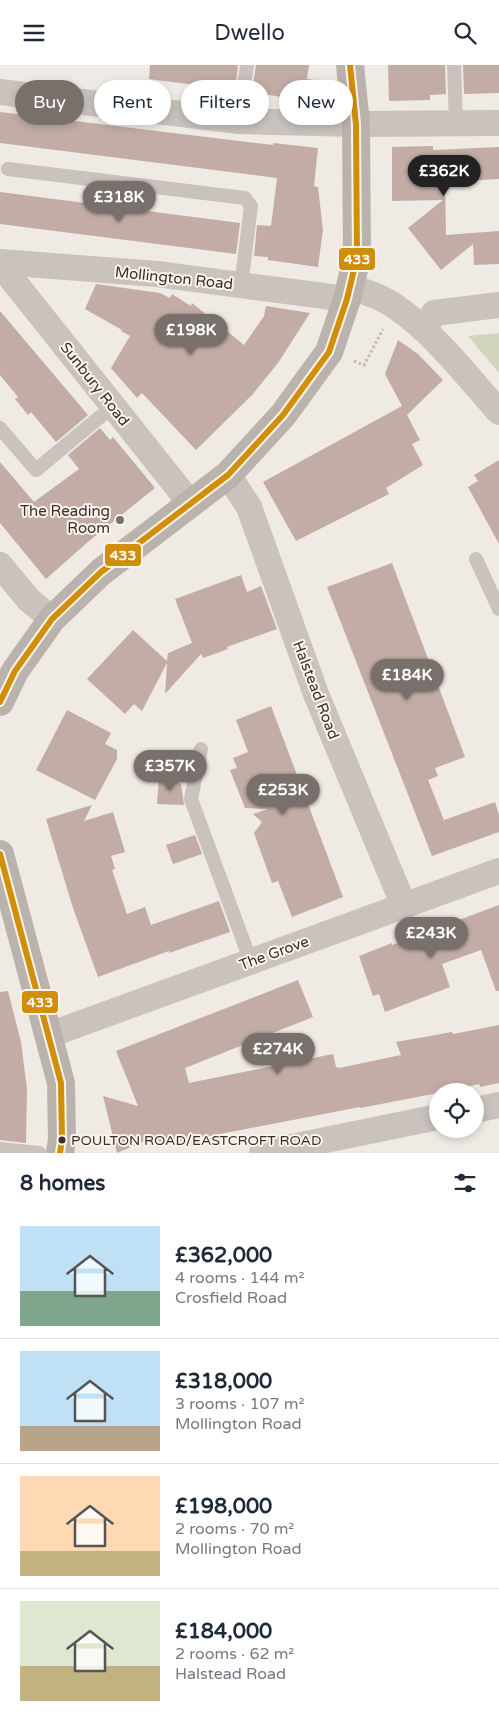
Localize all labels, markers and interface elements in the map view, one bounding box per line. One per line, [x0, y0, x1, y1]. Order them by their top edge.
icon: menu [20, 19, 48, 47]
icon: search [451, 19, 479, 47]
text: Dwello [214, 20, 285, 46]
chip: Buy [15, 80, 84, 125]
chip: Rent [94, 80, 171, 125]
chip: Filters [181, 80, 269, 125]
chip: New [279, 80, 353, 125]
pin: £362K [409, 155, 479, 197]
text: £362K [419, 161, 469, 181]
pin: £318K [84, 181, 154, 223]
text: £318K [94, 187, 144, 207]
line badge: 433 [338, 247, 376, 271]
text: 433 [344, 251, 370, 268]
street label: Mollington Road [114, 263, 234, 293]
pin: £198K [156, 313, 226, 356]
text: £198K [166, 320, 216, 340]
street label: Sunbury Road [57, 339, 133, 429]
place label: The Reading Room [20, 502, 110, 537]
marker: The Reading Room [114, 514, 126, 526]
line badge: 433 [104, 543, 142, 567]
text: 433 [110, 547, 136, 564]
street label: Halstead Road [289, 638, 343, 742]
pin: £184K [372, 659, 442, 701]
text: £184K [382, 665, 432, 685]
pin: £357K [135, 749, 205, 792]
text: £357K [145, 756, 195, 776]
pin: £253K [248, 773, 318, 816]
text: £253K [258, 780, 308, 800]
pin: £243K [396, 917, 466, 959]
text: £243K [406, 923, 456, 943]
street label: The Grove [237, 932, 311, 974]
line badge: 433 [21, 990, 59, 1014]
text: 433 [27, 994, 53, 1011]
pin: £274K [243, 1033, 313, 1075]
text: £274K [253, 1039, 303, 1059]
map controls [429, 1083, 484, 1138]
button: locate [429, 1083, 484, 1138]
place label: POULTON ROAD/EASTCROFT ROAD [71, 1132, 322, 1149]
marker: POULTON ROAD/EASTCROFT ROAD [57, 1135, 67, 1145]
icon: filters [451, 1169, 479, 1197]
text: 8 homes [20, 1171, 105, 1196]
text: £362,000 [175, 1243, 272, 1268]
icon: home [60, 1246, 120, 1306]
text: 4 rooms · 144 m² [175, 1268, 304, 1288]
text: Crosfield Road [175, 1288, 287, 1308]
text: £318,000 [175, 1369, 272, 1394]
icon: home [60, 1371, 120, 1431]
text: 3 rooms · 107 m² [175, 1394, 304, 1414]
text: Mollington Road [175, 1414, 302, 1434]
text: £198,000 [175, 1494, 272, 1519]
icon: home [60, 1496, 120, 1556]
text: 2 rooms · 70 m² [175, 1519, 294, 1539]
text: Mollington Road [175, 1539, 302, 1559]
text: £184,000 [175, 1619, 272, 1644]
icon: home [60, 1621, 120, 1681]
text: 2 rooms · 62 m² [175, 1644, 294, 1664]
text: Halstead Road [175, 1664, 286, 1684]

